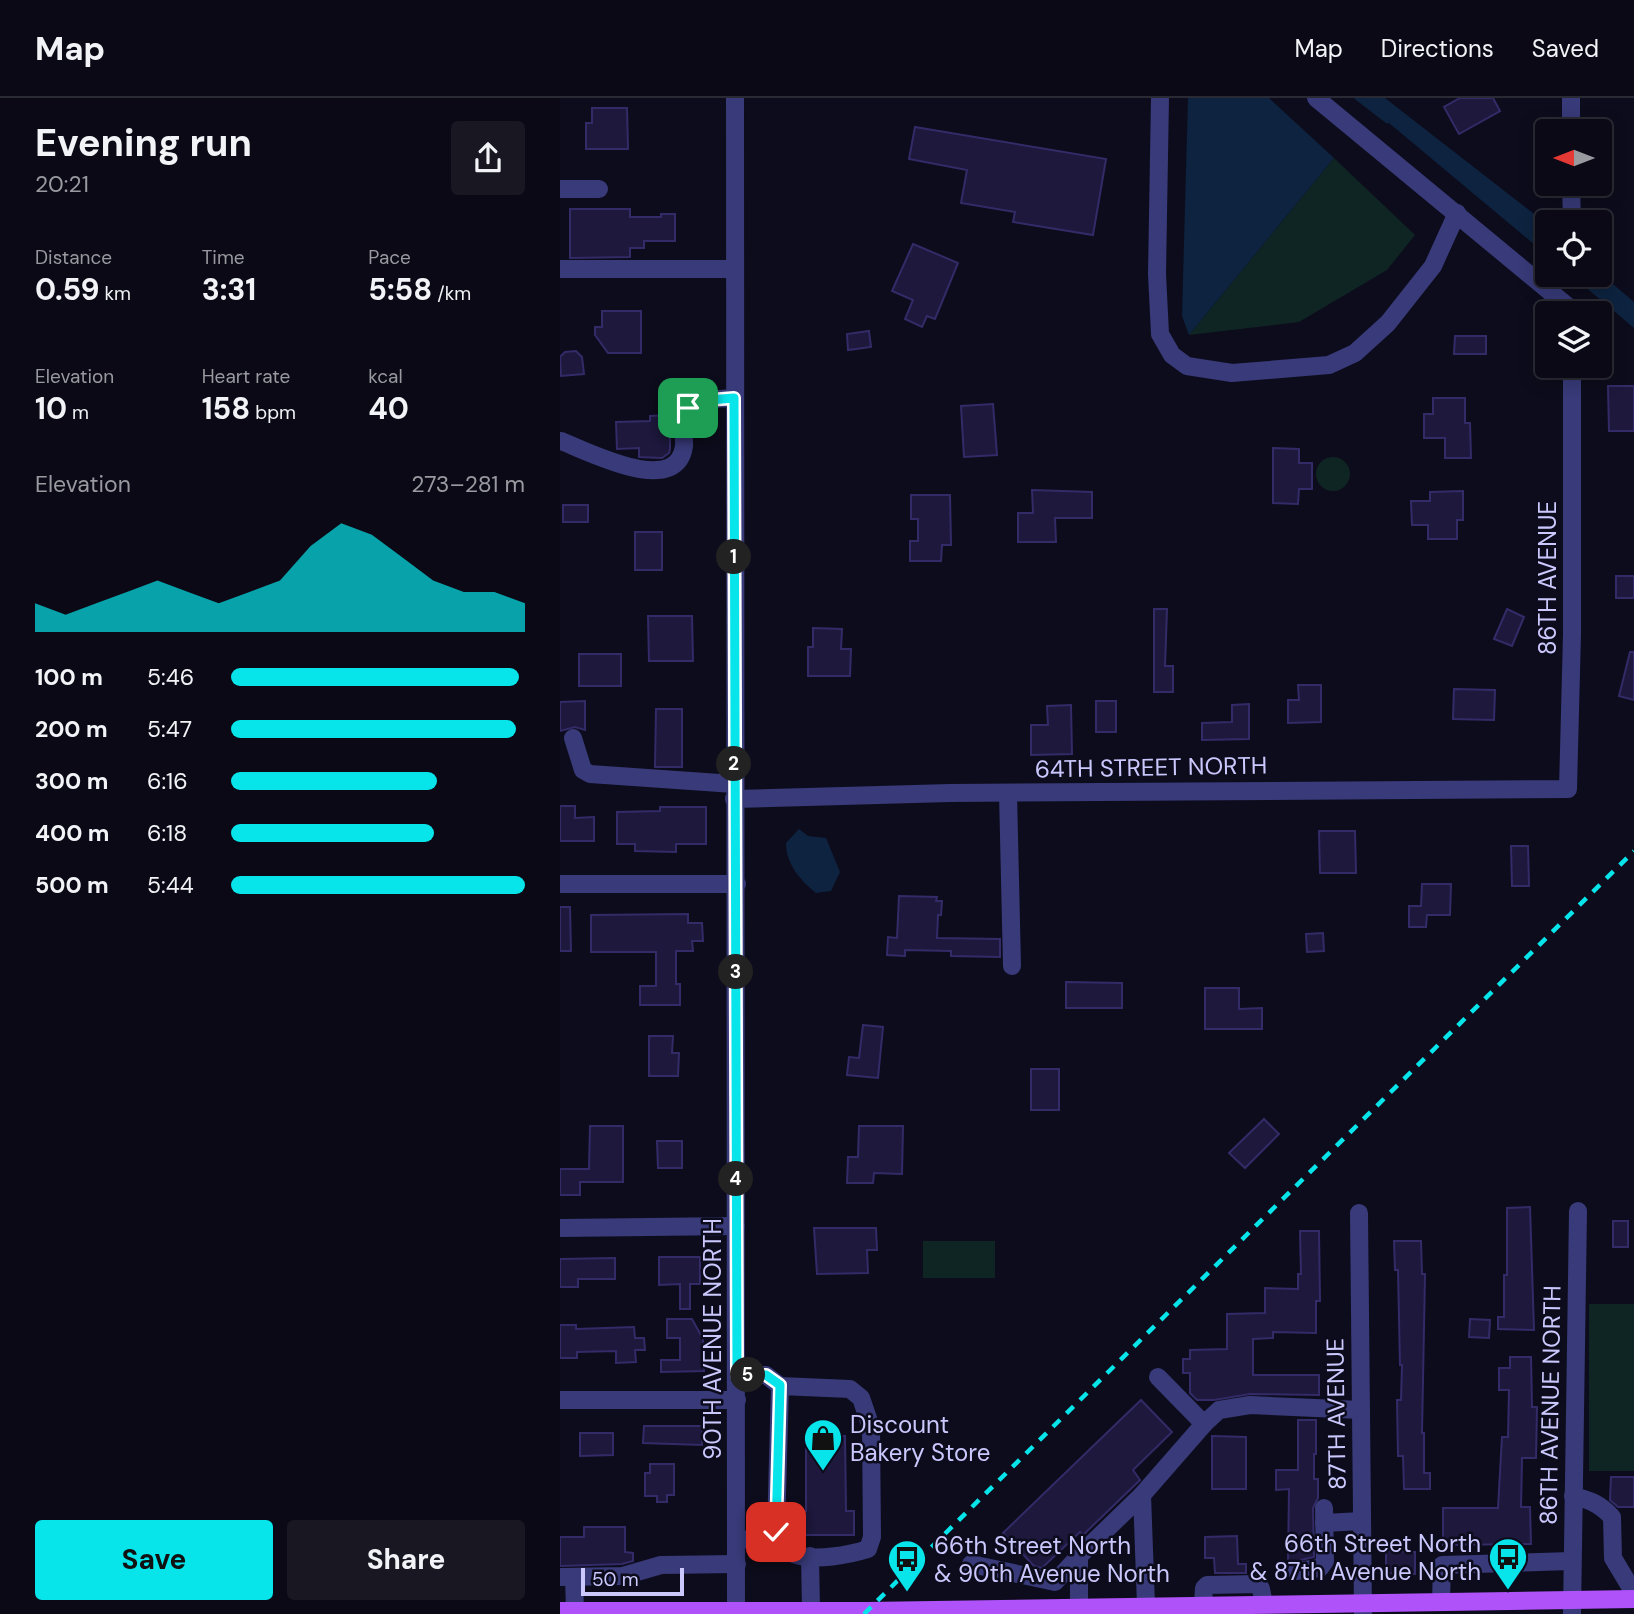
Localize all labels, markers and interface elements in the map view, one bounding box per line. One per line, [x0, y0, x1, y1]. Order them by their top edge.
text: Map [35, 27, 105, 70]
text: Map [1295, 33, 1343, 64]
text: Directions [1381, 33, 1494, 64]
text: Saved [1532, 33, 1599, 64]
text: Evening run [35, 118, 252, 168]
north arrow [1535, 119, 1612, 196]
map controls [1535, 119, 1612, 378]
button: share [451, 121, 525, 195]
text: 20:21 [35, 169, 89, 199]
button: locate [1535, 210, 1612, 287]
text: Distance [35, 245, 112, 270]
text: Time [202, 245, 245, 270]
text: Pace [368, 245, 411, 270]
text: 0.59 [35, 270, 99, 309]
text: 3:31 [202, 270, 256, 309]
text: 5:58 [368, 270, 432, 309]
text: km [99, 281, 131, 306]
text: /km [432, 281, 471, 306]
button: layers [1535, 301, 1612, 378]
text: Elevation [35, 364, 114, 389]
text: Heart rate [202, 364, 290, 389]
text: kcal [368, 364, 403, 389]
pin [658, 378, 718, 438]
text: 10 [35, 389, 67, 428]
text: 158 [202, 389, 250, 428]
text: 40 [368, 389, 409, 428]
icon: arrive [669, 389, 707, 427]
text: m [67, 400, 89, 425]
text: bpm [250, 400, 296, 425]
text: Elevation [35, 469, 131, 499]
text: 273–281 m [411, 469, 525, 499]
street label: 86TH AVENUE [1532, 501, 1563, 655]
pin: 1 [716, 540, 752, 574]
text: 1 [730, 544, 737, 569]
text: 100 m [35, 662, 103, 692]
text: 5:46 [147, 662, 194, 692]
text: 200 m [35, 714, 108, 744]
text: 5:47 [147, 714, 192, 744]
pin: 2 [716, 746, 752, 782]
street label: 64TH STREET NORTH [1035, 749, 1267, 785]
text: 2 [728, 751, 739, 776]
text: 300 m [35, 766, 108, 796]
text: 6:16 [147, 766, 188, 796]
text: 400 m [35, 818, 109, 848]
text: 6:18 [147, 818, 187, 848]
text: 500 m [35, 870, 109, 900]
text: 5:44 [147, 870, 194, 900]
pin: 3 [718, 954, 754, 990]
text: 3 [730, 959, 741, 984]
pin: 4 [718, 1162, 754, 1196]
text: 4 [729, 1166, 742, 1191]
street label: 90TH AVENUE NORTH [697, 1218, 728, 1460]
street label: 86TH AVENUE NORTH [1532, 1285, 1568, 1525]
street label: 87TH AVENUE [1319, 1338, 1353, 1490]
pin: 5 [730, 1358, 766, 1392]
text: 5 [742, 1362, 753, 1387]
place label: Discount Bakery Store [850, 1409, 990, 1468]
shop icon: Discount Bakery Store [802, 1417, 844, 1472]
pin [746, 1502, 806, 1562]
icon: check [757, 1513, 795, 1551]
button: Save [35, 1520, 273, 1600]
button: Share [287, 1520, 525, 1600]
place label: 66th Street North & 87th Avenue North [1250, 1528, 1481, 1587]
place label: 66th Street North & 90th Avenue North [934, 1530, 1170, 1589]
bus stop icon: 66th Street North & 87th Avenue North [1487, 1536, 1529, 1591]
bus stop icon: 66th Street North & 90th Avenue North [886, 1538, 928, 1593]
scale bar [581, 1565, 684, 1597]
text: 50 m [592, 1567, 639, 1592]

